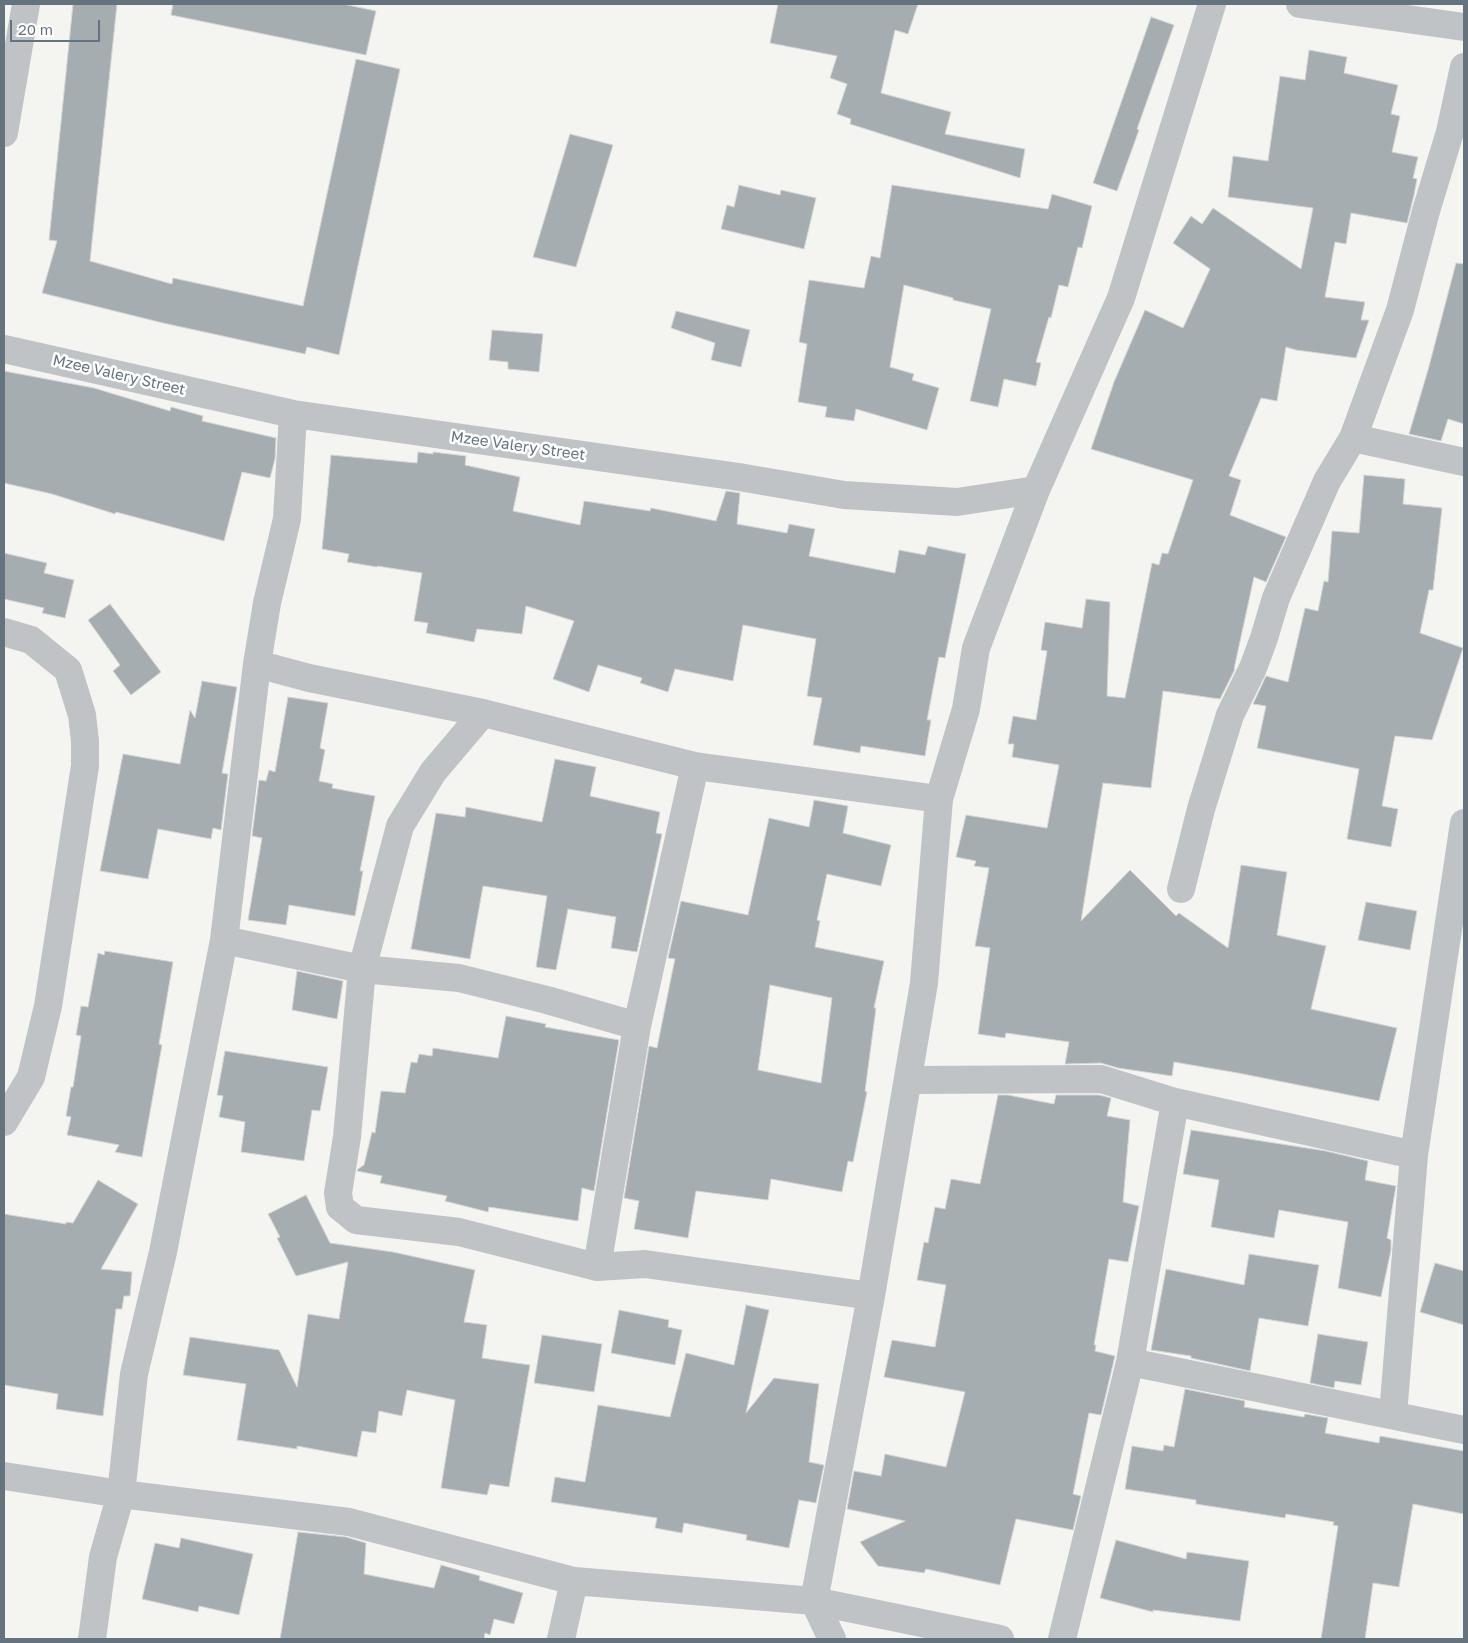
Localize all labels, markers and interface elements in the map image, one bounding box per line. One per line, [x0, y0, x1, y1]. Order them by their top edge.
scale bar [12, 10, 102, 42]
text: 20 m [18, 20, 53, 38]
street label: Mzee Valery Street [51, 351, 187, 399]
street label: Mzee Valery Street [450, 428, 586, 464]

